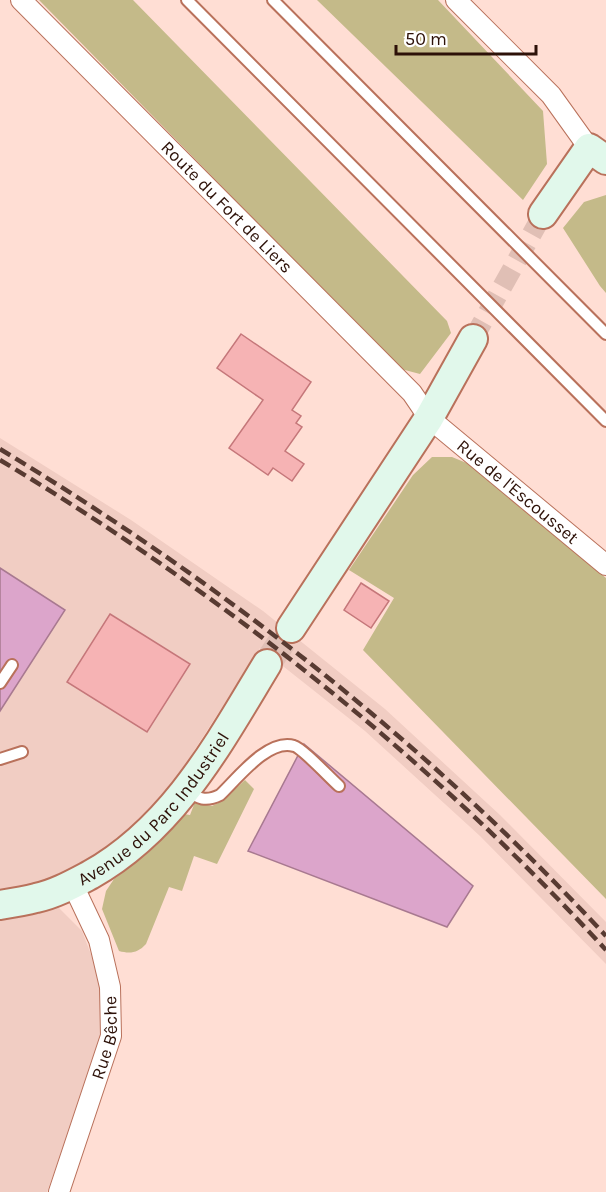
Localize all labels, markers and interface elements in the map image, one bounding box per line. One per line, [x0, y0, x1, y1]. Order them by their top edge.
scale bar [396, 18, 536, 56]
text: 50 m [405, 28, 447, 50]
street label: Route du Fort de Liers [157, 136, 297, 278]
street label: Rue de l'Escousset [452, 435, 583, 549]
street label: Avenue du Parc Industriel [74, 728, 234, 890]
street label: Rue Bêche [86, 996, 122, 1082]

